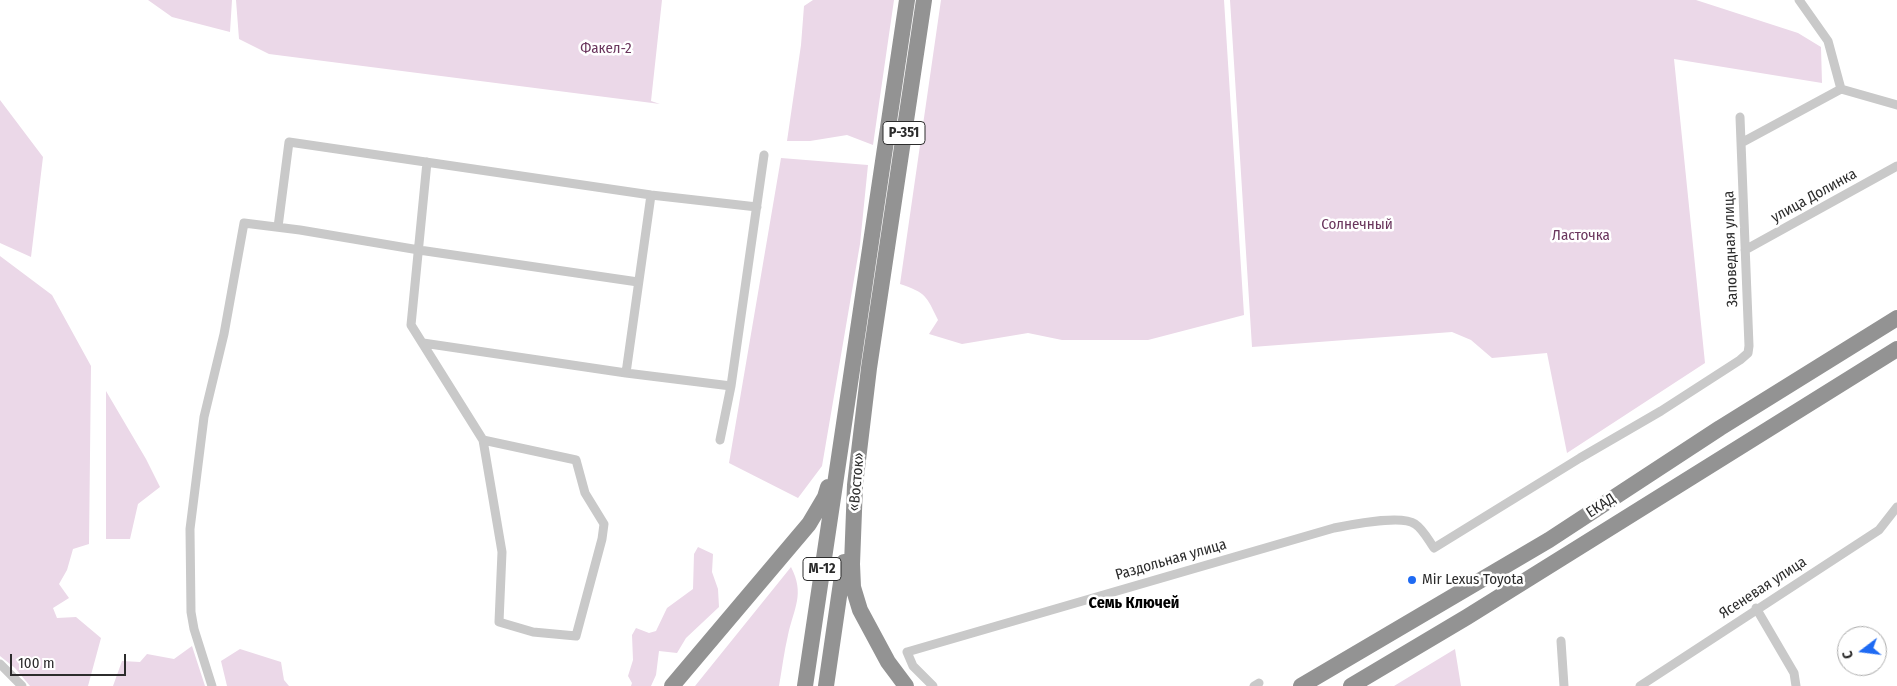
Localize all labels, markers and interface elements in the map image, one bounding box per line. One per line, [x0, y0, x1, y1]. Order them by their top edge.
park label: Факел-2 [580, 40, 632, 58]
road number: Р-351 [883, 122, 925, 144]
street label: улица Долинка [1768, 165, 1860, 227]
street label: Заповедная улица [1720, 190, 1742, 308]
park label: Солнечный [1321, 216, 1393, 234]
park label: Ласточка [1552, 227, 1610, 245]
street label: «Восток» [845, 452, 869, 512]
street label: ЕКАД [1583, 490, 1619, 522]
street label: Раздольная улица [1113, 536, 1229, 584]
street label: Ясеневая улица [1716, 553, 1810, 623]
road number: М-12 [803, 558, 841, 580]
place label: Mir Lexus Toyota [1422, 571, 1524, 589]
marker: Mir Lexus Toyota [1406, 574, 1418, 586]
district label: Семь Ключей [1089, 594, 1179, 614]
north arrow [1837, 626, 1887, 676]
scale bar [12, 644, 129, 676]
text: С [1839, 649, 1857, 660]
text: 100 m [18, 654, 55, 672]

